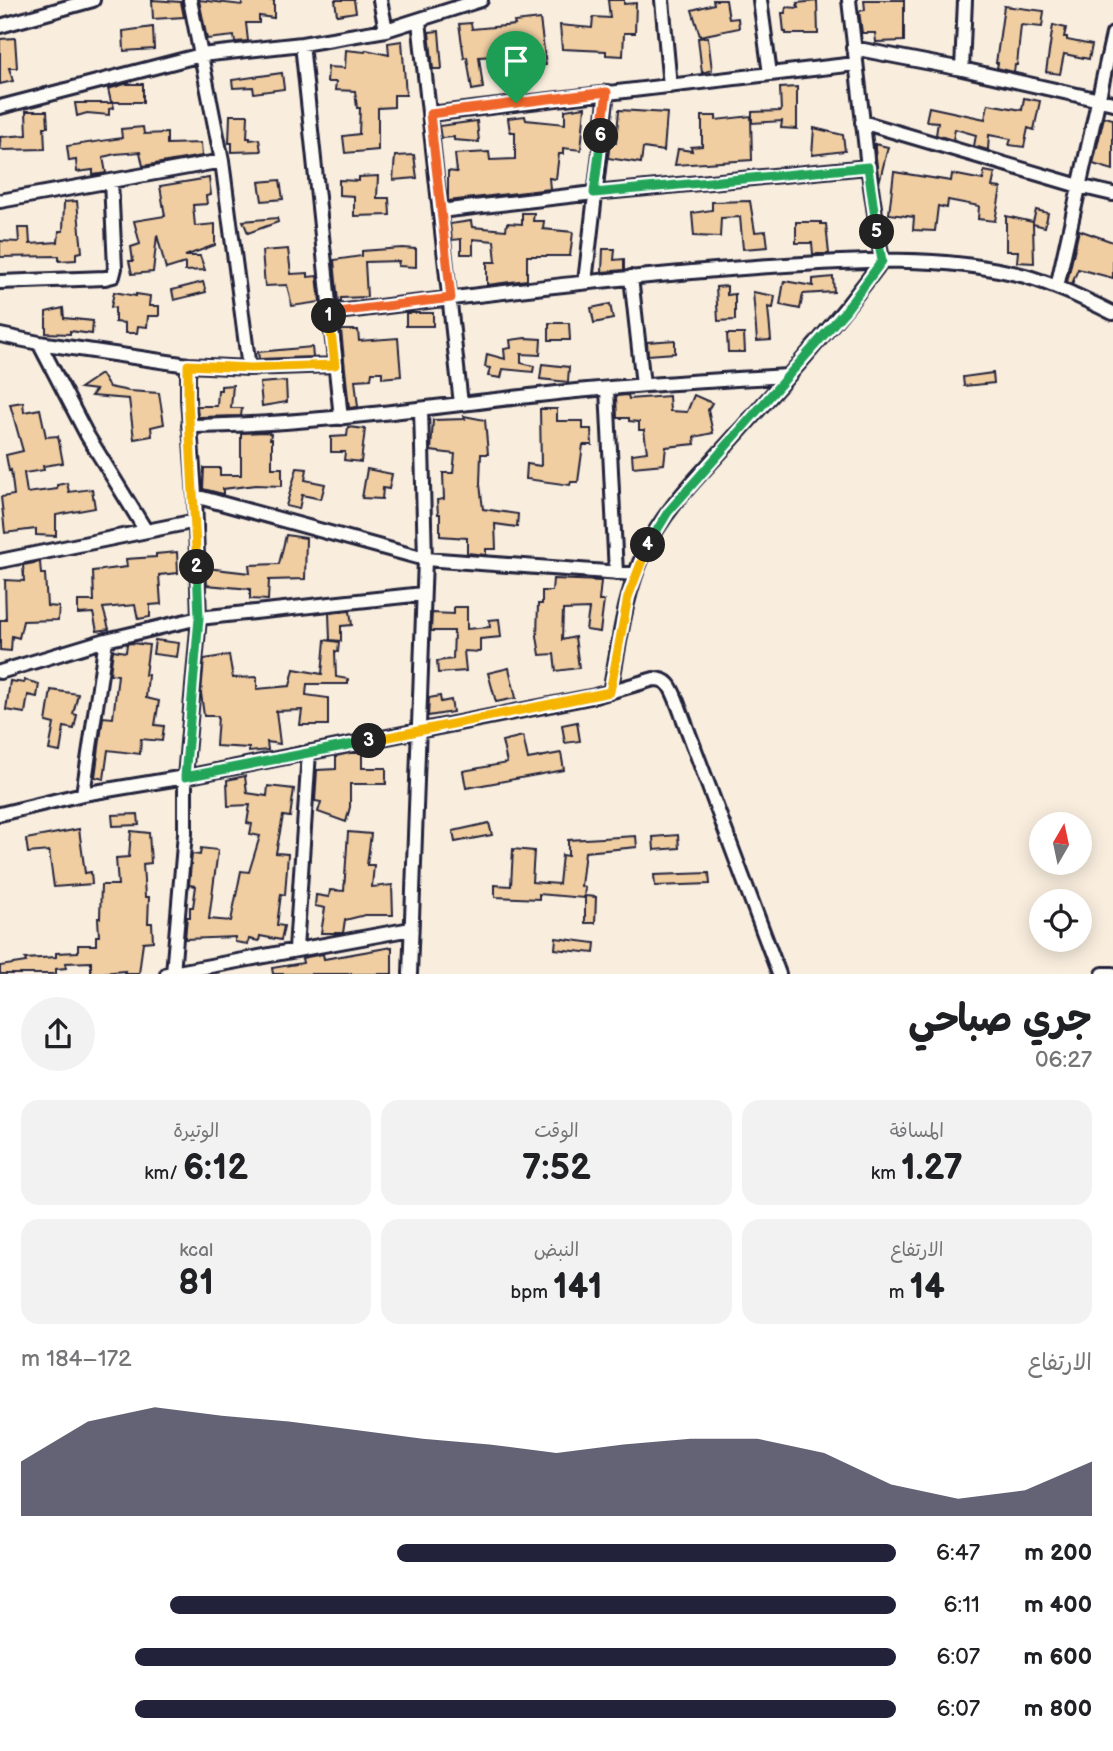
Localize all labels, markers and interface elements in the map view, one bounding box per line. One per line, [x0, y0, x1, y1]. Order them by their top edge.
pin [486, 31, 546, 103]
icon: arrive [497, 42, 535, 80]
pin: 6 [584, 118, 618, 154]
text: 6 [595, 124, 606, 147]
pin: 5 [860, 215, 894, 250]
text: 5 [871, 220, 882, 243]
pin: 1 [312, 298, 346, 334]
text: 1 [325, 304, 333, 327]
pin: 4 [630, 528, 666, 562]
text: 4 [642, 533, 653, 556]
pin: 2 [180, 550, 214, 584]
text: 2 [191, 555, 202, 578]
pin: 3 [352, 724, 386, 758]
text: 3 [363, 729, 374, 752]
north arrow [1029, 812, 1092, 875]
map controls [1029, 812, 1092, 952]
button: locate [1029, 889, 1092, 952]
button: share [21, 997, 95, 1071]
text: جري صباحي [908, 997, 1092, 1042]
text: 06:27 [1035, 1046, 1092, 1074]
text: الوتيرة [173, 1120, 219, 1143]
text: الوقت [534, 1120, 579, 1143]
text: المسافة [890, 1120, 944, 1143]
text: 6:12 [183, 1147, 248, 1190]
text: 7:52 [522, 1147, 591, 1190]
text: 1.27 [901, 1147, 963, 1190]
text: /km [144, 1162, 183, 1185]
text: km [871, 1162, 901, 1185]
text: kcal [179, 1239, 213, 1262]
text: النبض [534, 1239, 579, 1262]
text: الارتفاع [890, 1239, 943, 1262]
text: 81 [178, 1262, 214, 1305]
text: 141 [553, 1266, 602, 1309]
text: 14 [910, 1266, 945, 1309]
text: bpm [511, 1281, 553, 1304]
text: m [889, 1281, 910, 1304]
text: 172–184 m [21, 1345, 132, 1373]
text: الارتفاع [1028, 1349, 1092, 1377]
text: 6:47 [936, 1539, 980, 1567]
text: 200 m [1024, 1539, 1092, 1567]
text: 6:11 [943, 1591, 980, 1619]
text: 400 m [1024, 1591, 1092, 1619]
text: 6:07 [936, 1643, 980, 1671]
text: 600 m [1024, 1643, 1092, 1671]
text: 6:07 [936, 1695, 980, 1723]
text: 800 m [1024, 1695, 1092, 1723]

